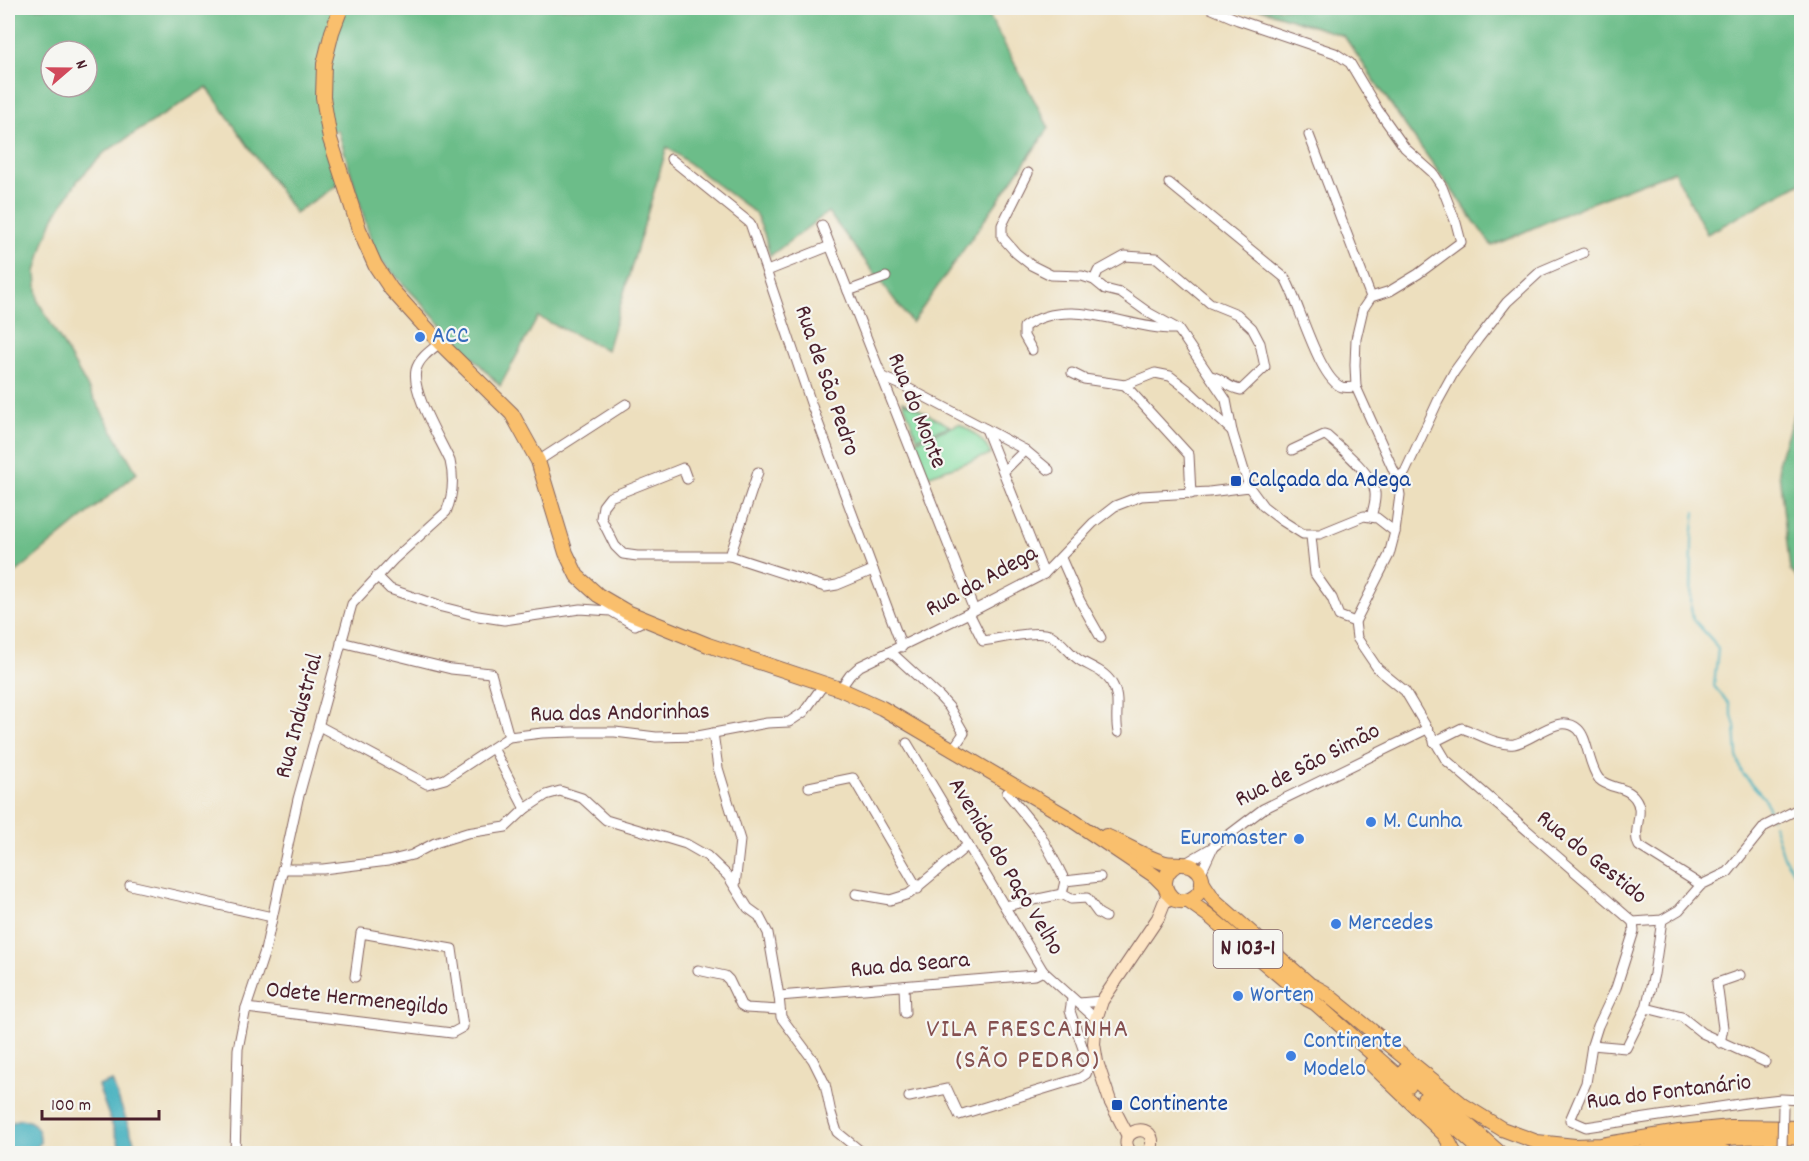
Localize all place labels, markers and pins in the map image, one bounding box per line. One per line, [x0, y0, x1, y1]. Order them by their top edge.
place label: ACC [432, 320, 469, 354]
marker: ACC [413, 330, 427, 344]
place label: Calçada da Adega [1248, 464, 1411, 498]
marker: Calçada da Adega [1229, 474, 1243, 488]
place label: M. Cunha [1383, 805, 1463, 839]
marker: M. Cunha [1364, 815, 1378, 829]
place label: Euromaster [1180, 822, 1287, 856]
marker: Euromaster [1292, 832, 1306, 846]
place label: Mercedes [1348, 907, 1434, 941]
marker: Mercedes [1329, 917, 1343, 931]
place label: Worten [1250, 979, 1314, 1013]
marker: Worten [1231, 989, 1245, 1003]
place label: Continente Modelo [1303, 1025, 1402, 1087]
marker: Continente Modelo [1284, 1049, 1298, 1063]
place label: Continente [1129, 1088, 1228, 1122]
marker: Continente [1110, 1098, 1124, 1112]

